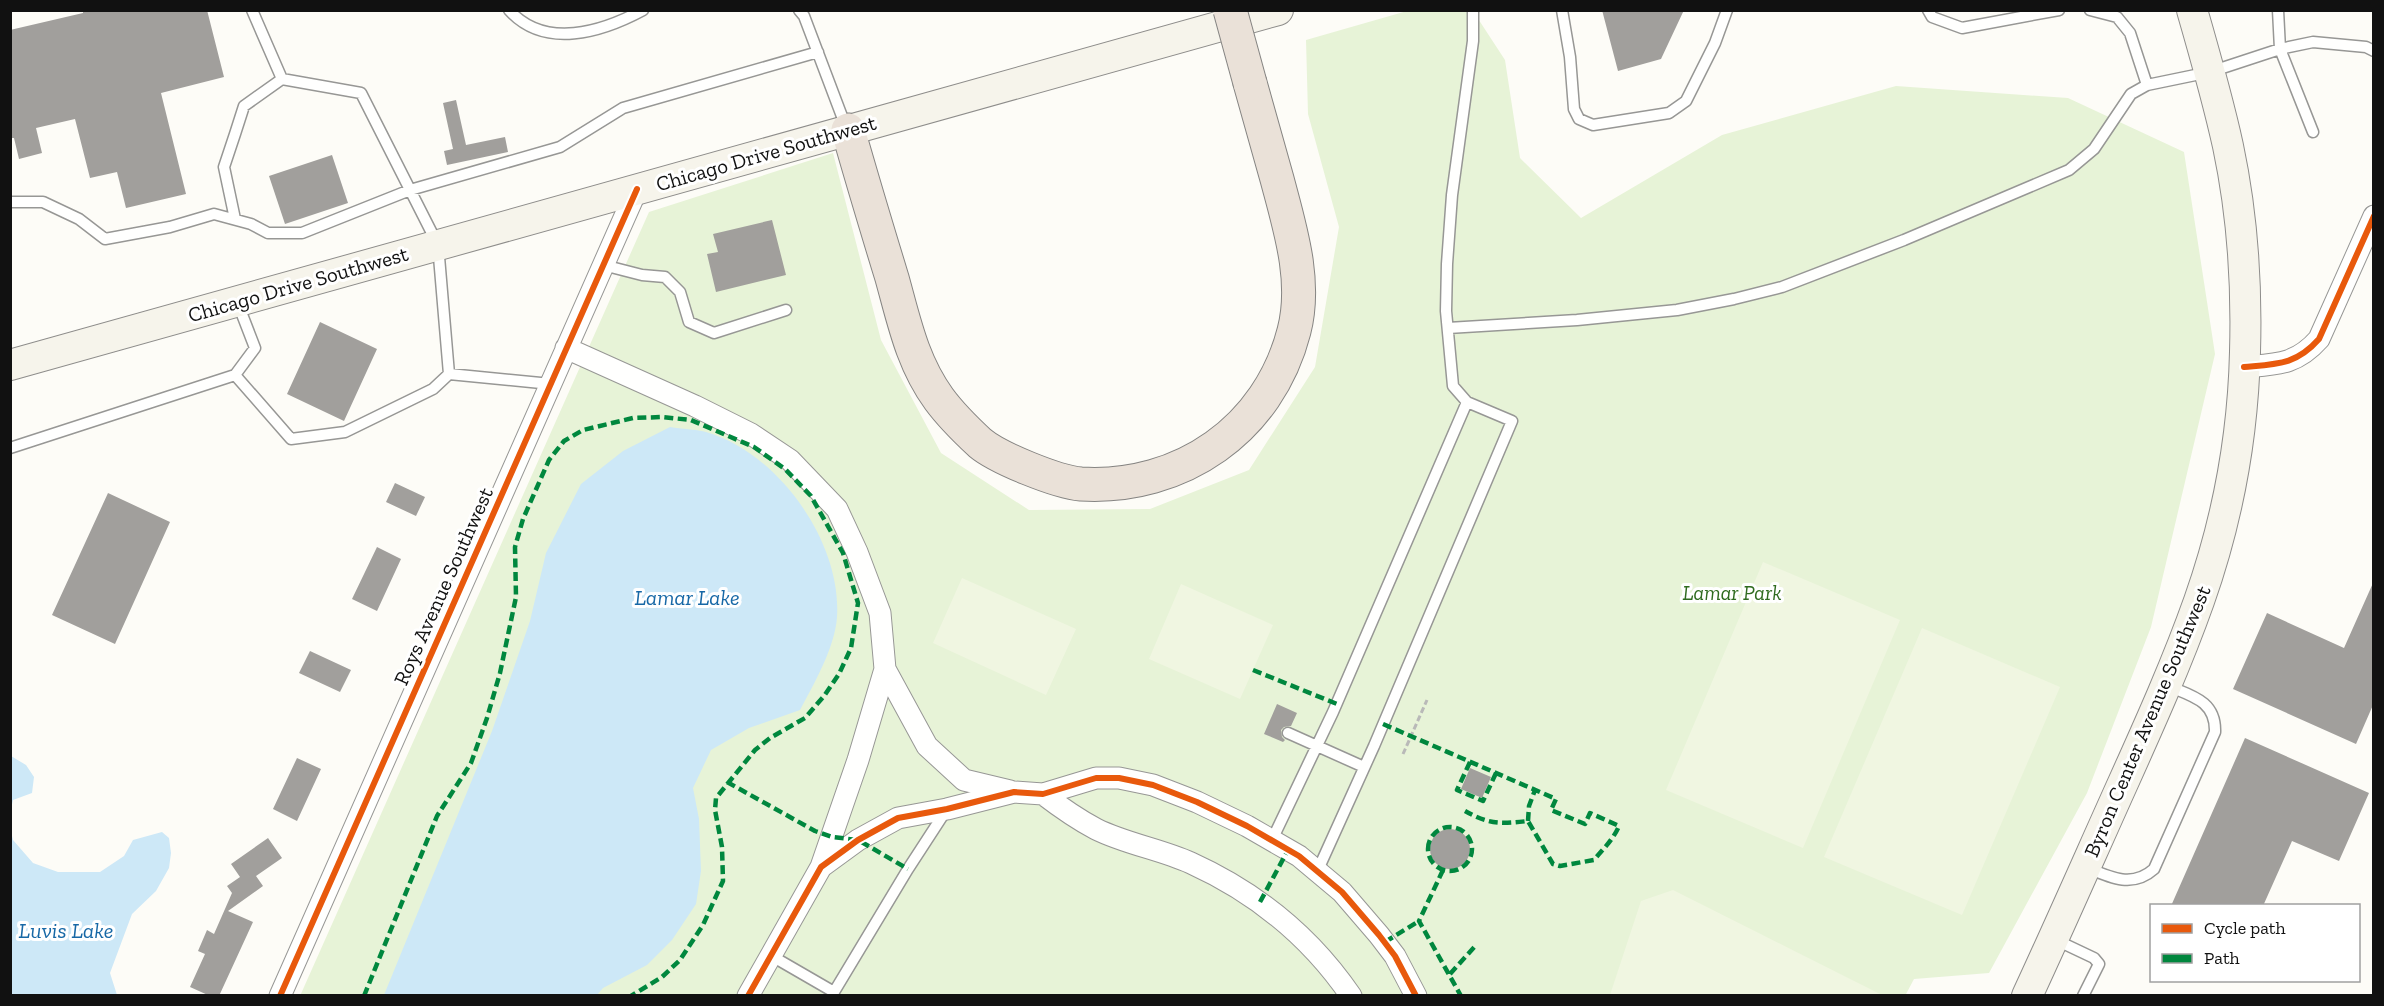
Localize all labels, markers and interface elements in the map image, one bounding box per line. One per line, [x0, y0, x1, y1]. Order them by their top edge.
street label: Chicago Drive Southwest [653, 110, 879, 196]
street label: Chicago Drive Southwest [185, 241, 411, 327]
street label: Roys Avenue Southwest [388, 483, 498, 689]
park label: Lamar Park [1682, 580, 1782, 605]
street label: Byron Center Avenue Southwest [2078, 581, 2216, 860]
water label: Lamar Lake [634, 584, 740, 611]
legend [2150, 904, 2360, 982]
water label: Luvis Lake [19, 917, 113, 944]
text: Cycle path [2204, 917, 2286, 939]
text: Path [2204, 947, 2240, 969]

